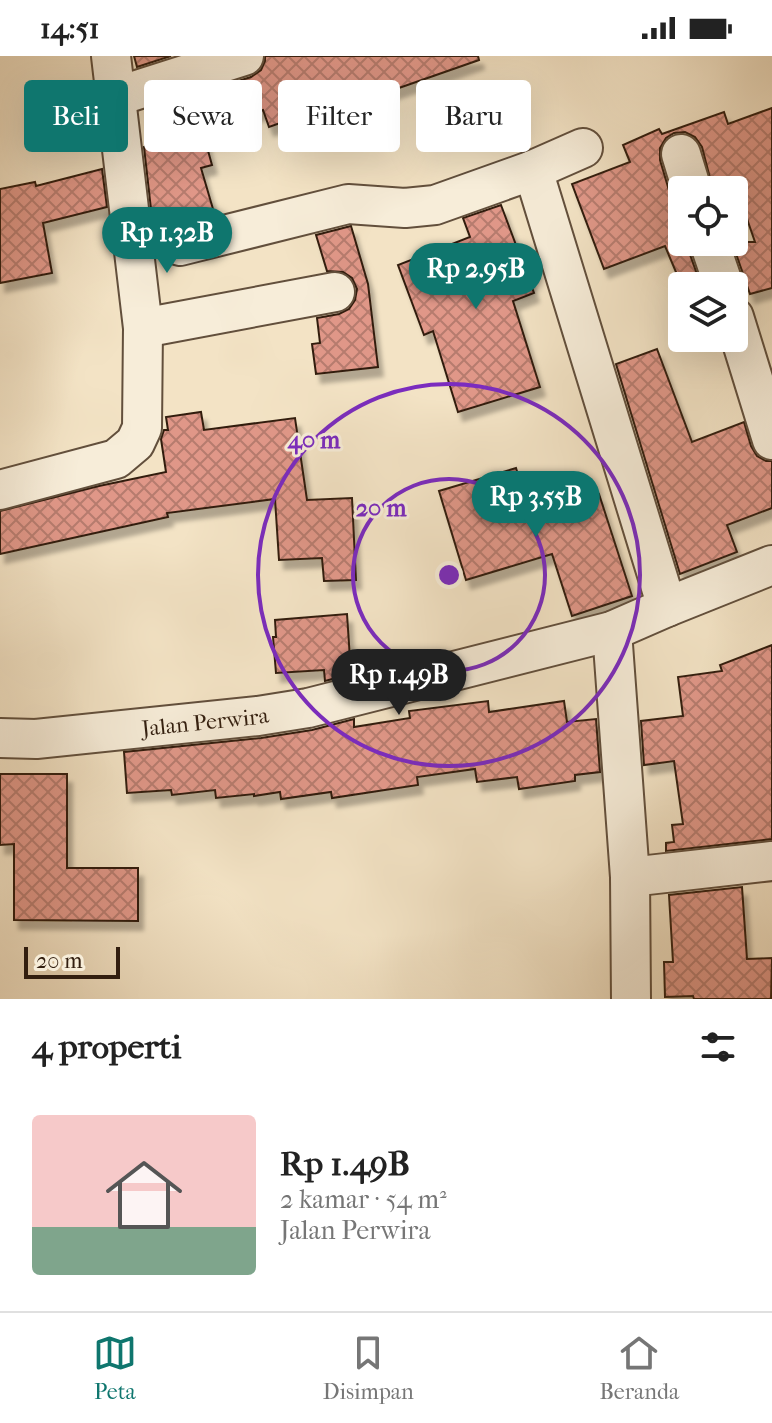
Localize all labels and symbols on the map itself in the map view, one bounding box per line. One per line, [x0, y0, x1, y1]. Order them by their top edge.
pin: Rp 1.32B [84, 207, 250, 275]
pin: Rp 2.95B [393, 243, 559, 311]
text: 40 m [287, 426, 341, 455]
pin: Rp 3.55B [453, 471, 619, 539]
text: 20 m [356, 494, 407, 522]
centre of rings [435, 561, 463, 589]
pin: Rp 1.49B [316, 649, 482, 717]
street label: Jalan Perwira [138, 702, 271, 742]
scale bar [24, 943, 120, 979]

